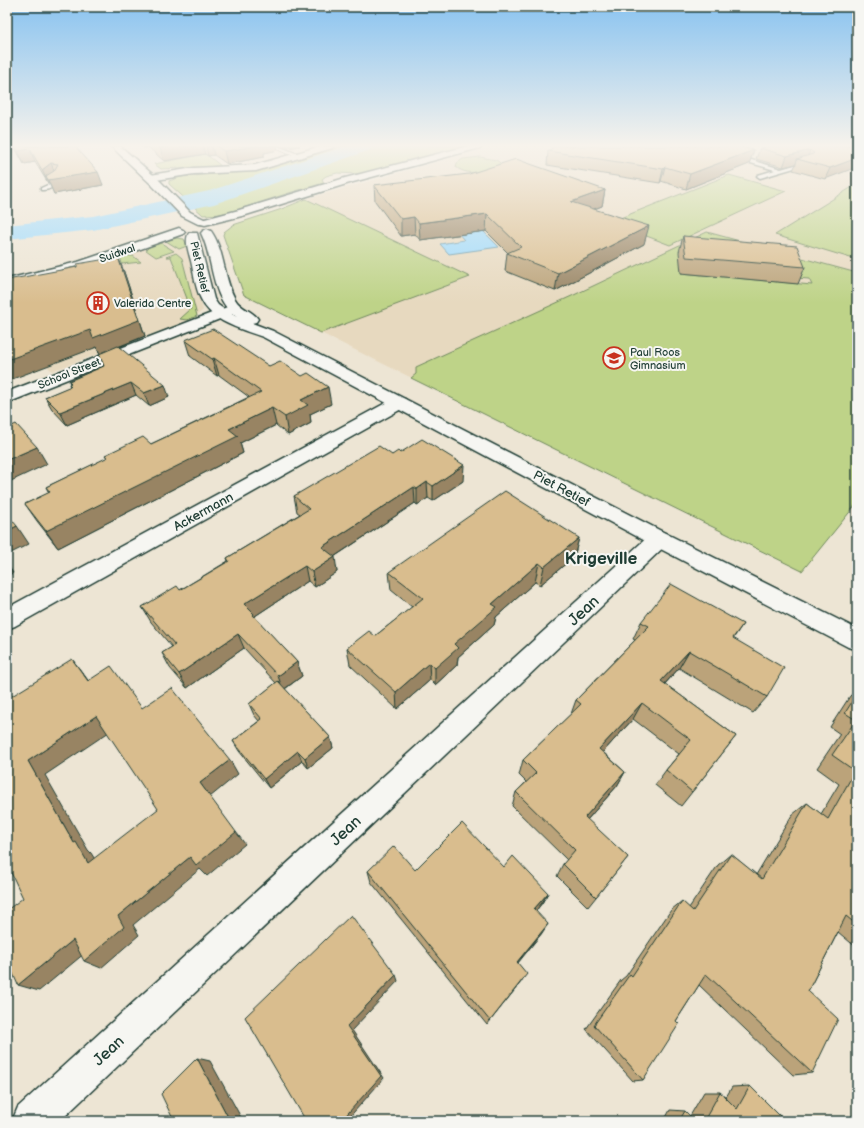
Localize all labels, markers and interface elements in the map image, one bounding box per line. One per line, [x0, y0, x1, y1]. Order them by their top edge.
street label: Piet Retief [187, 240, 212, 295]
street label: Suidwal [97, 241, 137, 266]
building icon: Valerida Centre [85, 290, 111, 316]
place label: Valerida Centre [114, 297, 192, 310]
school or university icon: Paul Roos Gimnasium [601, 345, 627, 371]
place label: Paul Roos Gimnasium [630, 346, 686, 372]
street label: School Street [36, 355, 103, 392]
street label: Piet Retief [530, 467, 593, 511]
street label: Ackermann [171, 489, 236, 535]
district label: Krigeville [565, 549, 637, 569]
street label: Jean [565, 592, 604, 630]
street label: Jean [327, 812, 366, 850]
street label: Jean [90, 1032, 129, 1070]

